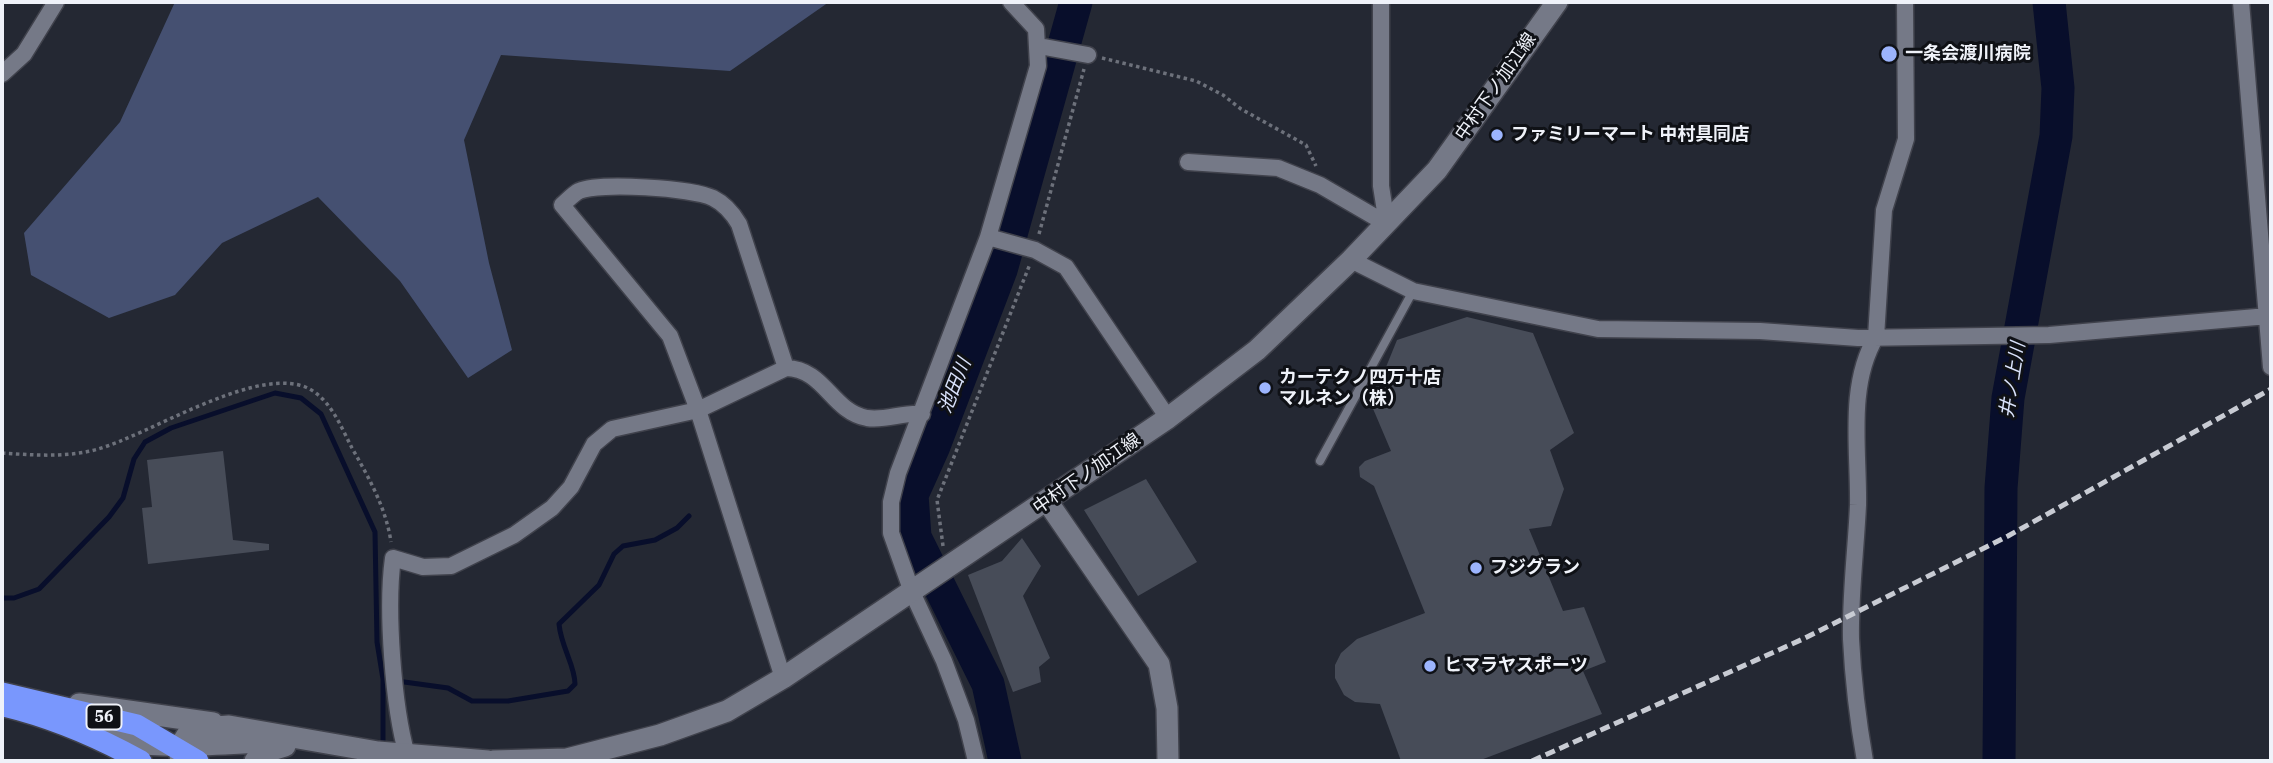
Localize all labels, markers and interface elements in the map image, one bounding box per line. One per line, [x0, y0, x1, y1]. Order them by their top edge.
street label: 中村下ノ加江線 [1451, 29, 1541, 145]
place label: 一条会渡川病院 [1905, 43, 2031, 65]
marker: 一条会渡川病院 [1879, 44, 1899, 64]
place label: ファミリーマート 中村具同店 [1511, 124, 1749, 146]
marker: ファミリーマート 中村具同店 [1489, 127, 1505, 143]
water label: 井ノ上川 [1996, 341, 2030, 419]
water label: 池田川 [934, 355, 976, 417]
place label: カーテクノ四万十店 マルネン（株） [1279, 367, 1441, 410]
marker: カーテクノ四万十店 マルネン（株） [1257, 380, 1273, 396]
street label: 中村下ノ加江線 [1029, 429, 1145, 519]
place label: フジグラン [1490, 557, 1580, 579]
marker: フジグラン [1468, 560, 1484, 576]
place label: ヒマラヤスポーツ [1444, 655, 1588, 677]
marker: ヒマラヤスポーツ [1422, 658, 1438, 674]
road number: 56 [86, 704, 122, 730]

